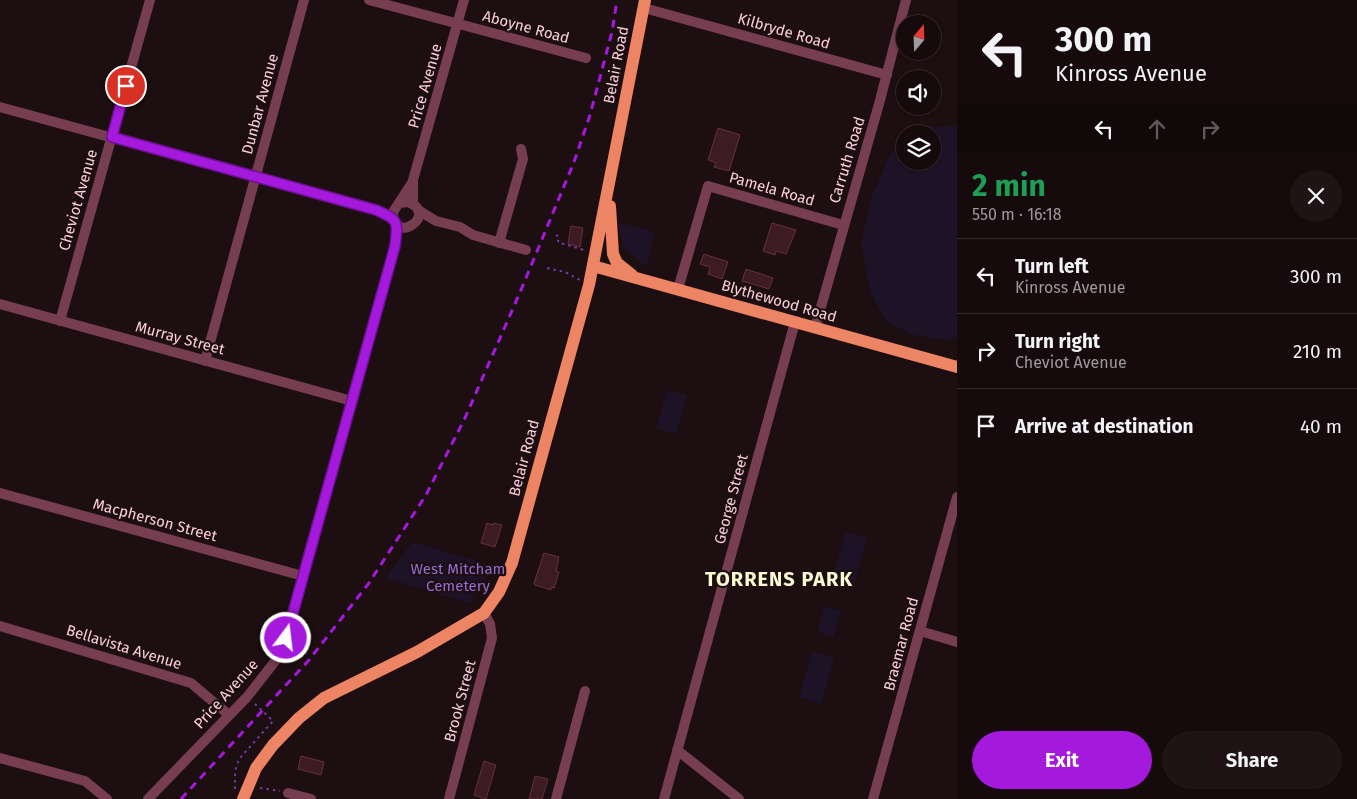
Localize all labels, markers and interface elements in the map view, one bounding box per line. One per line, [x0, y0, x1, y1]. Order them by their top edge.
street label: Aboyne Road [481, 7, 571, 47]
street label: Kilbryde Road [736, 9, 832, 53]
north arrow [896, 15, 941, 60]
map controls [896, 15, 941, 170]
text: 300 m [1055, 18, 1152, 60]
icon: left [972, 20, 1037, 85]
street label: Belair Road [600, 25, 632, 105]
street label: Price Avenue [404, 42, 446, 130]
street label: Dunbar Avenue [238, 52, 282, 156]
text: Kinross Avenue [1055, 60, 1207, 87]
pin [105, 65, 147, 107]
button: sound [896, 70, 941, 115]
icon: arrive [112, 72, 140, 100]
street label: Carruth Road [825, 115, 869, 205]
icon: left [1090, 115, 1118, 143]
icon: ahead [1143, 115, 1171, 143]
icon: right [1196, 115, 1224, 143]
button: layers [896, 125, 941, 170]
street label: Cheviot Avenue [55, 147, 101, 253]
street label: Pamela Road [727, 168, 817, 210]
text: 2 min [972, 168, 1046, 204]
button: close [1290, 170, 1342, 222]
text: 550 m · 16:18 [972, 205, 1062, 224]
text: Turn left [1015, 255, 1089, 278]
icon: left [972, 262, 1000, 290]
text: 300 m [1290, 265, 1342, 288]
street label: Blythewood Road [719, 276, 839, 326]
text: Kinross Avenue [1015, 278, 1125, 297]
street label: Murray Street [134, 317, 227, 359]
text: Turn right [1015, 330, 1100, 353]
icon: right [972, 337, 1000, 365]
text: 210 m [1293, 340, 1342, 363]
text: Cheviot Avenue [1015, 353, 1127, 372]
icon: arrive [972, 412, 1000, 440]
text: Arrive at destination [1015, 415, 1194, 438]
text: 40 m [1300, 415, 1342, 438]
street label: Belair Road [505, 418, 543, 498]
street label: George Street [710, 451, 752, 546]
street label: Macpherson Street [91, 495, 220, 545]
park label: West Mitcham Cemetery [411, 560, 505, 595]
district label: TORRENS PARK [705, 567, 853, 591]
street label: Braemar Road [880, 595, 922, 693]
position arrow [259, 611, 311, 663]
street label: Bellavista Avenue [64, 621, 184, 673]
street label: Price Avenue [190, 656, 262, 732]
street label: Brook Street [440, 657, 480, 744]
button: Exit [972, 731, 1152, 789]
button: Share [1162, 731, 1342, 789]

